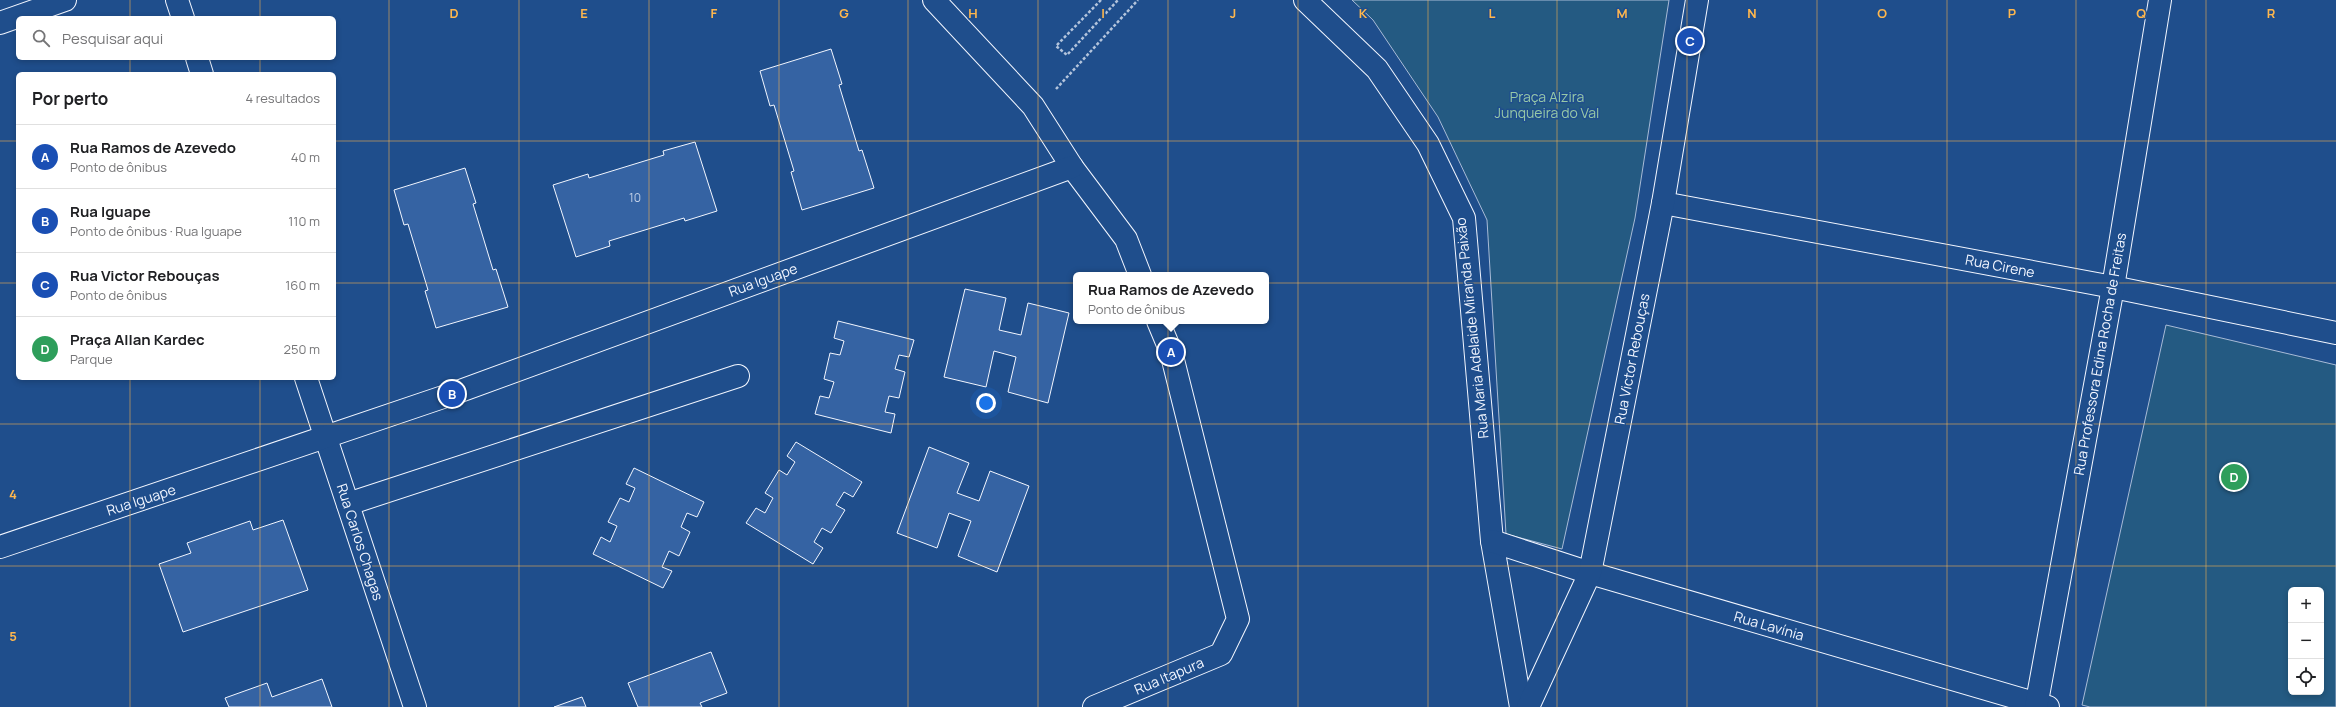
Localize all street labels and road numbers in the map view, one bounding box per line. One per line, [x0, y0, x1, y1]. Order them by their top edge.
street label: Rua Maria Adelaide Miranda Paixão [1450, 217, 1493, 440]
street label: Rua Professora Edina Rocha de Freitas [2069, 231, 2130, 477]
street label: Rua Cirene [1964, 249, 2036, 282]
street label: Rua Iguape [726, 258, 800, 301]
street label: Rua Victor Rebouças [1609, 292, 1654, 426]
street label: Rua Iguape [104, 479, 178, 520]
street label: Rua Carlos Chagas [333, 481, 388, 603]
street label: Rua Lavínia [1732, 606, 1806, 645]
street label: Rua Itapura [1131, 652, 1206, 699]

